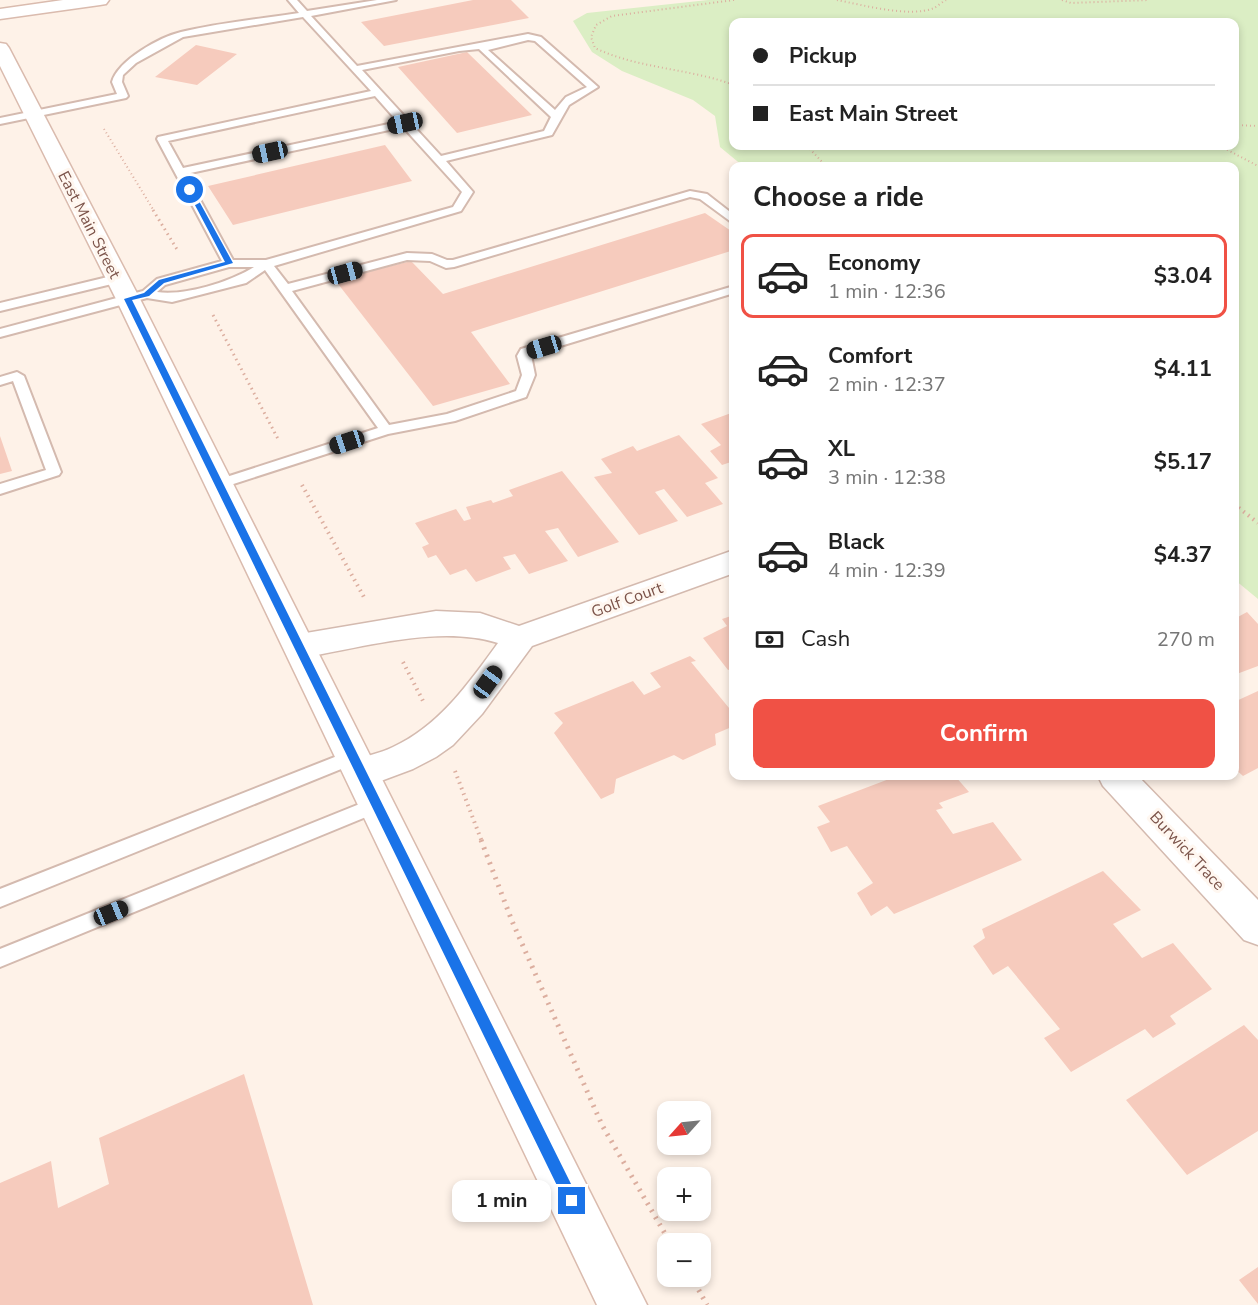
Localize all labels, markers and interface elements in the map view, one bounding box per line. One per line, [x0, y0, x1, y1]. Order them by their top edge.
text: Pickup [789, 41, 857, 71]
text: East Main Street [789, 99, 958, 129]
car [386, 110, 424, 136]
car [251, 139, 289, 165]
street label: East Main Street [52, 168, 126, 283]
route start [176, 176, 203, 203]
text: Choose a ride [753, 179, 924, 216]
text: Economy [828, 248, 920, 278]
icon: car [756, 249, 810, 303]
car [325, 260, 365, 286]
text: $3.04 [1154, 261, 1212, 291]
text: 1 min · 12:36 [828, 278, 946, 305]
car [524, 333, 564, 361]
text: Comfort [828, 341, 912, 371]
icon: car [756, 342, 810, 396]
text: $4.11 [1154, 354, 1212, 384]
text: 2 min · 12:37 [828, 371, 946, 398]
car [327, 428, 367, 456]
text: XL [828, 434, 855, 464]
icon: car [756, 435, 810, 489]
text: $5.17 [1154, 447, 1212, 477]
text: 3 min · 12:38 [828, 464, 946, 491]
text: Black [828, 527, 884, 557]
icon: car [756, 528, 810, 582]
text: $4.37 [1154, 540, 1212, 570]
text: 4 min · 12:39 [828, 557, 946, 584]
street label: Golf Court [588, 577, 666, 623]
icon: cash [753, 623, 786, 656]
text: Cash [801, 624, 850, 654]
text: 270 m [1157, 626, 1215, 653]
car [470, 662, 506, 702]
button: Confirm [753, 699, 1215, 768]
street label: Burwick Trace [1145, 807, 1229, 895]
car [91, 898, 131, 928]
north arrow [657, 1101, 711, 1155]
map controls [657, 1101, 711, 1287]
button: + [657, 1167, 711, 1221]
callout: 1 min [452, 1180, 551, 1222]
text: 1 min [476, 1187, 527, 1214]
route end [558, 1187, 585, 1214]
button: − [657, 1233, 711, 1287]

